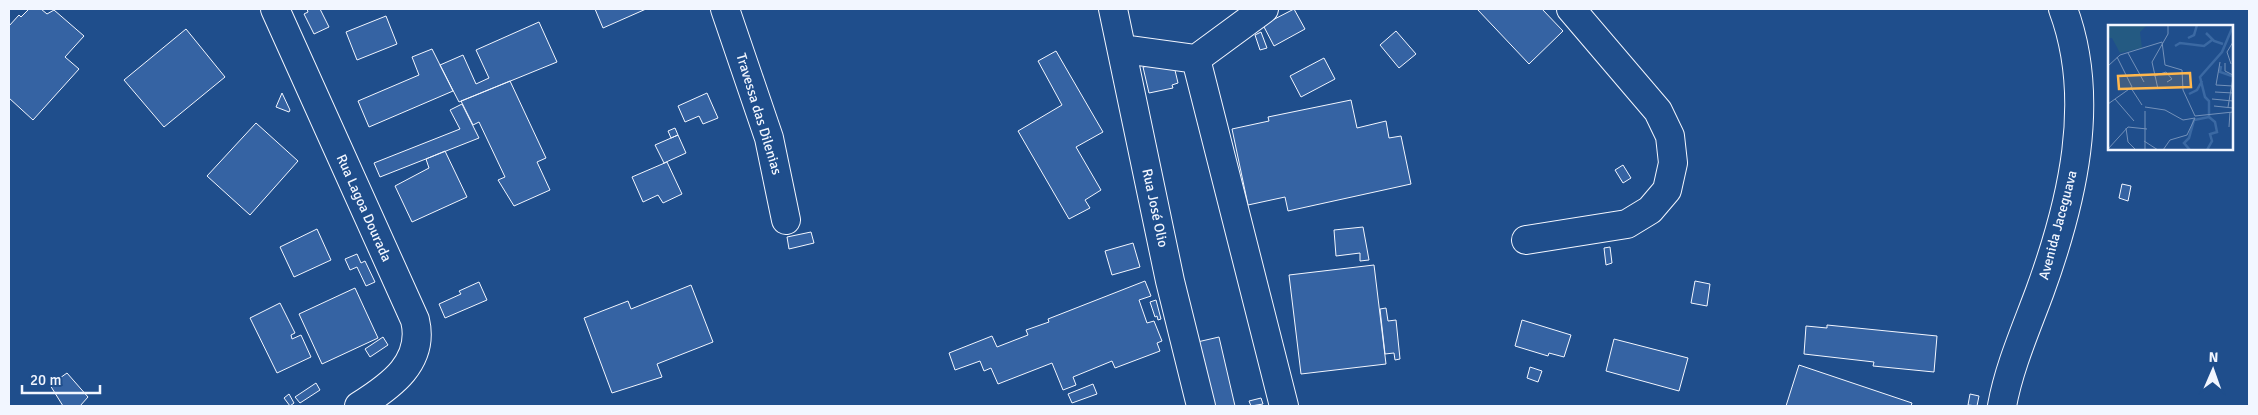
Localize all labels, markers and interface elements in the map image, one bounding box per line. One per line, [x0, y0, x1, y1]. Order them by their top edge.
inset map [2108, 25, 2233, 150]
street label: Travessa das Dilenias [732, 51, 786, 177]
street label: Rua Lagoa Dourada [333, 152, 395, 264]
street label: Rua José Olio [1138, 167, 1172, 249]
street label: Avenida Jaceguava [2035, 169, 2081, 281]
north arrow [2188, 345, 2238, 395]
text: N [2208, 349, 2219, 366]
scale bar [22, 362, 100, 394]
text: 20 m [30, 371, 61, 389]

